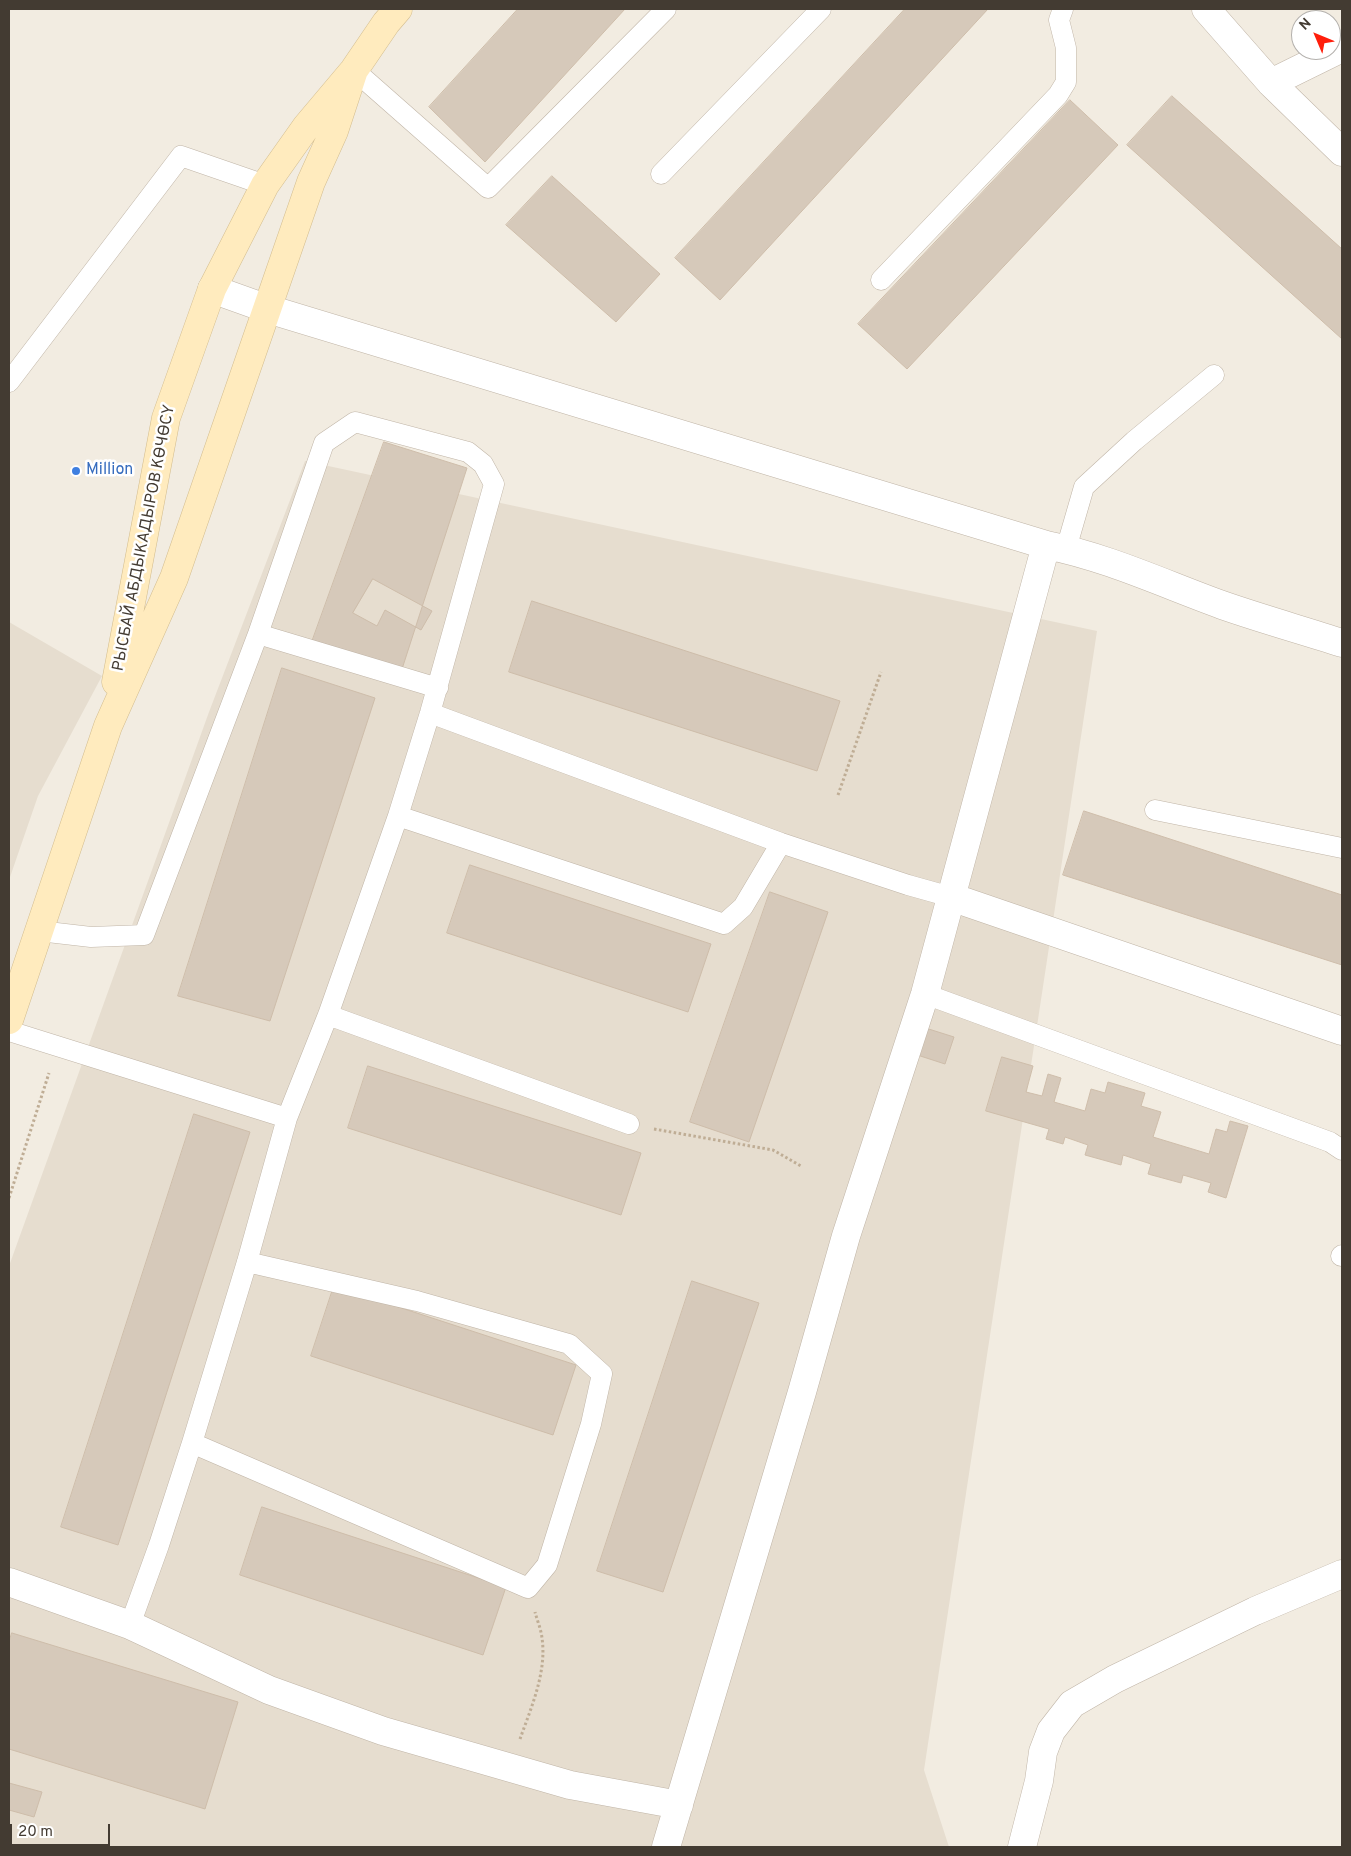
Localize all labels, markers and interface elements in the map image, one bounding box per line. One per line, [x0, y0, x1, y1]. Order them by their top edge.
north arrow [1291, 10, 1341, 60]
text: N [1296, 15, 1315, 34]
street label: РЫСБАЙ АБДЫКАДЫРОВ КӨЧӨСҮ [110, 403, 180, 673]
place label: Million [86, 461, 133, 481]
marker: Million [70, 465, 82, 477]
scale bar [12, 1814, 112, 1846]
text: 20 m [18, 1823, 53, 1842]

